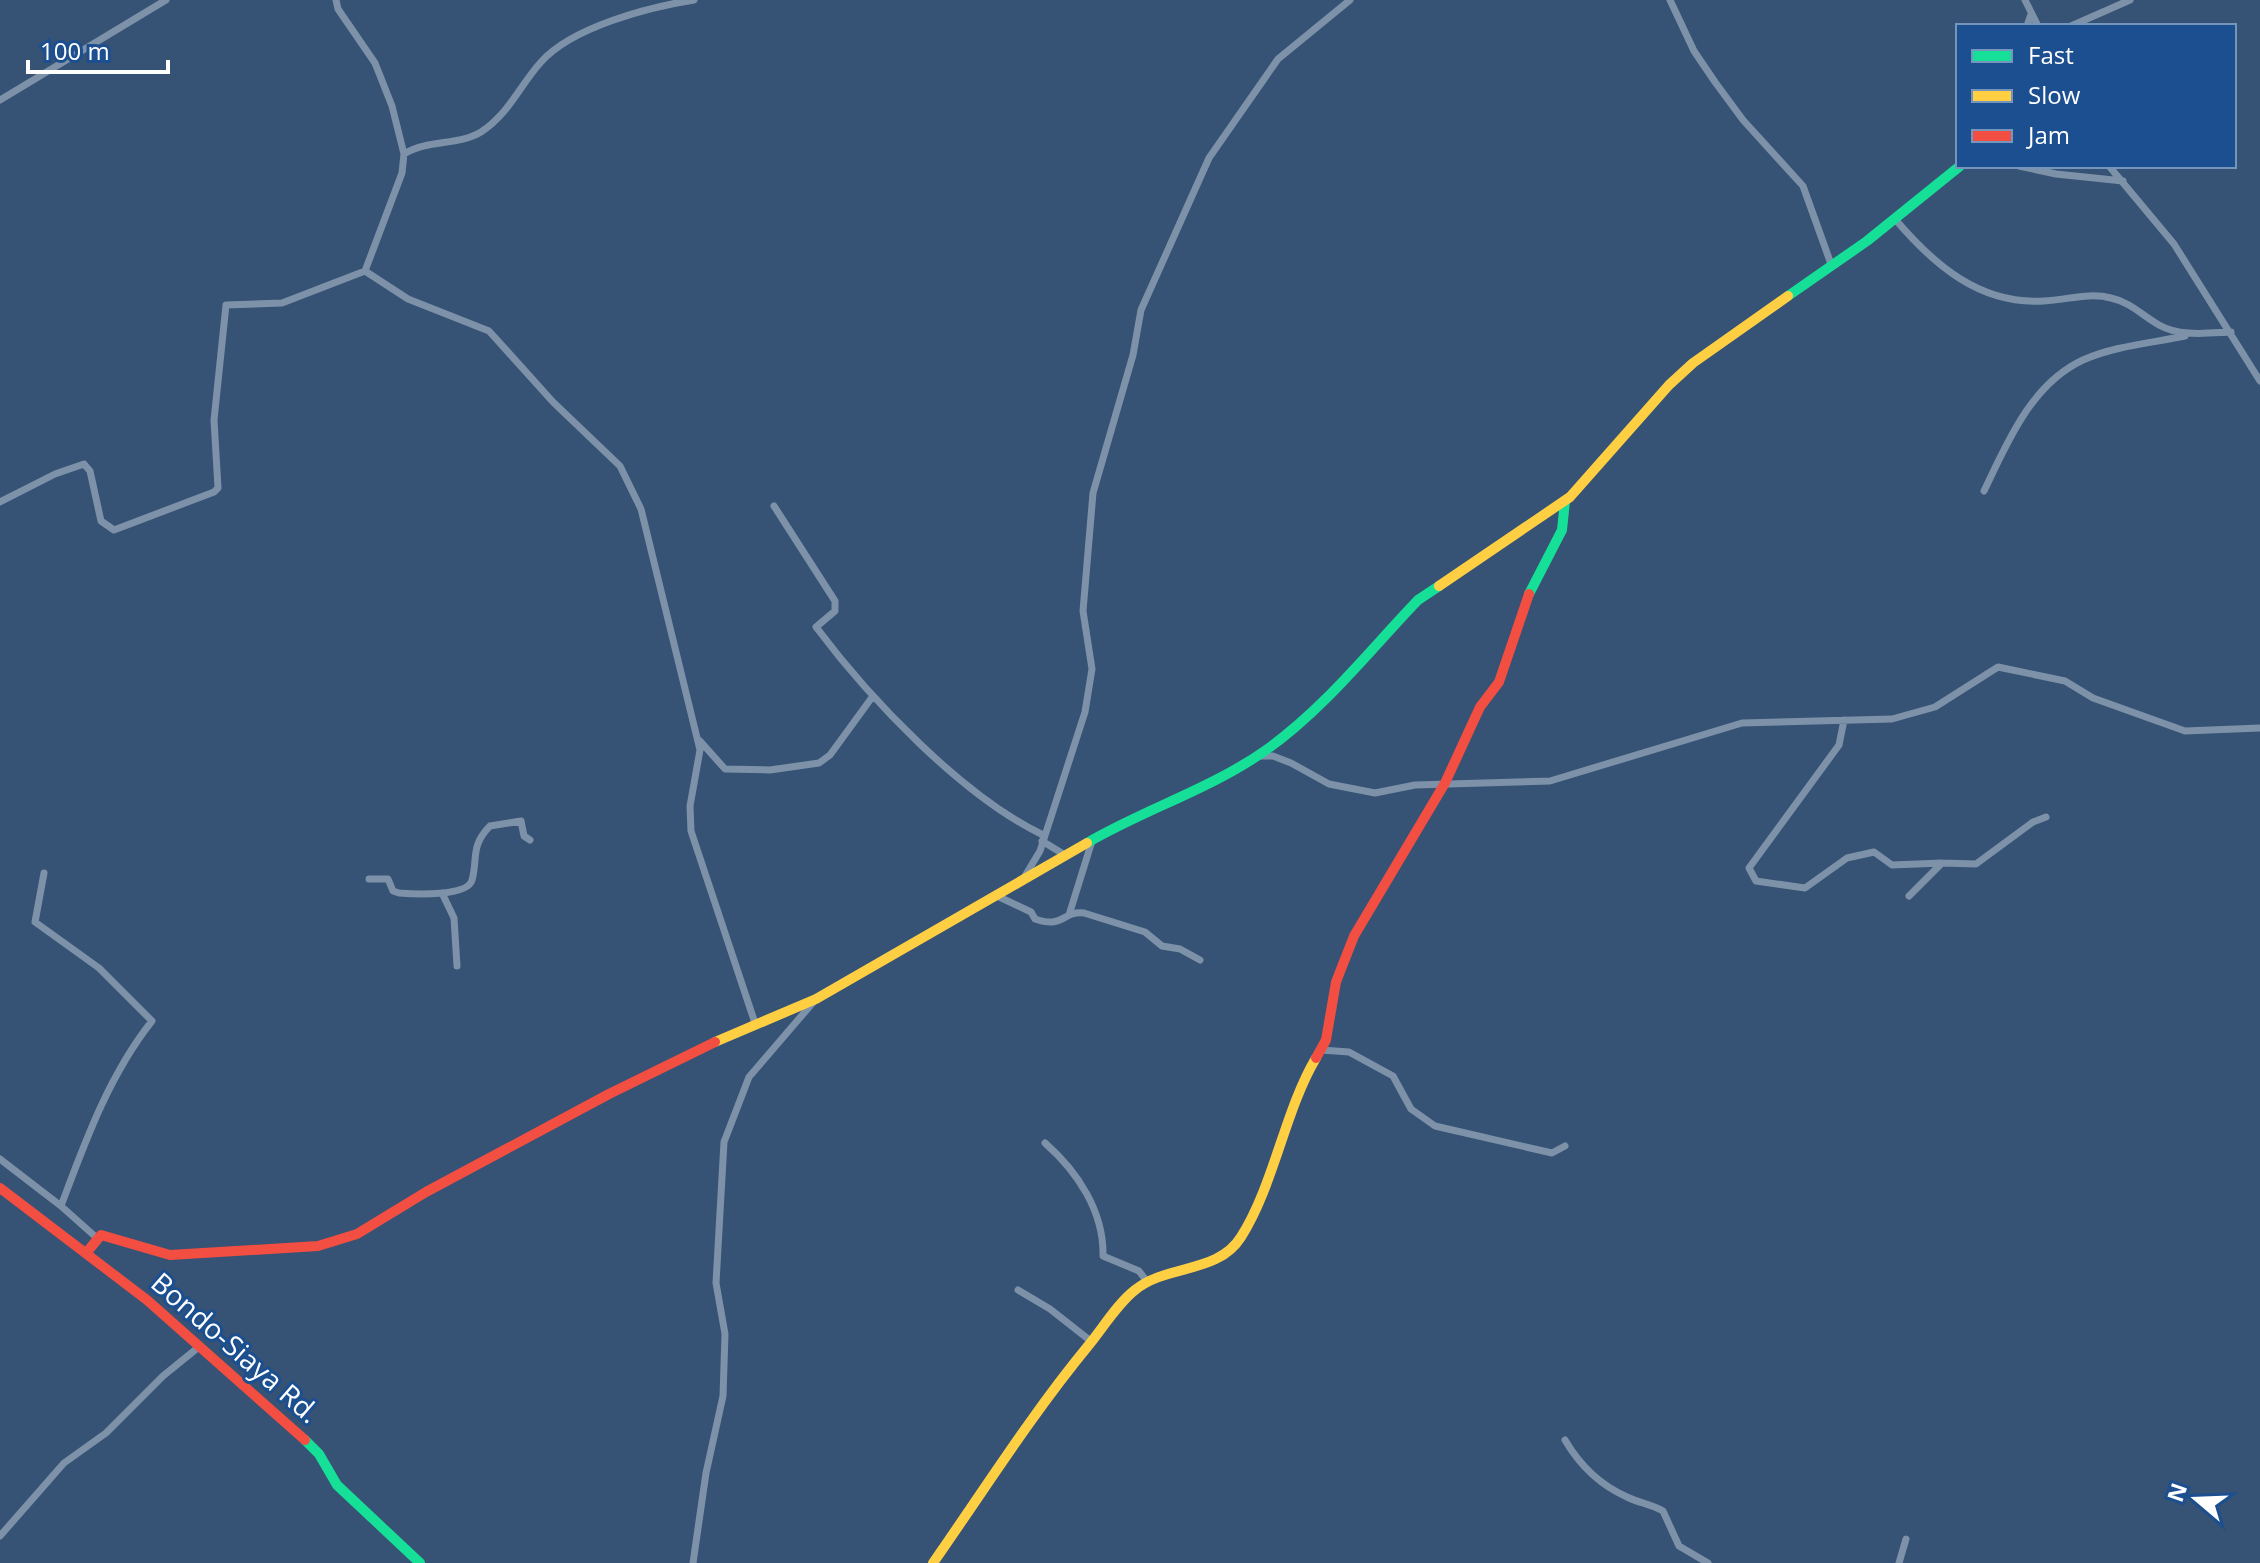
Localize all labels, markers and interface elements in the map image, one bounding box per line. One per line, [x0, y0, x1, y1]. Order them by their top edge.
scale bar [28, 24, 168, 74]
legend [1956, 24, 2236, 168]
text: 100 m [40, 34, 110, 67]
text: Fast [2028, 38, 2074, 71]
text: Slow [2028, 78, 2081, 111]
text: Jam [2026, 118, 2070, 151]
street label: Bondo-Siaya Rd. [144, 1263, 328, 1431]
north arrow [2156, 1459, 2236, 1539]
text: N [2159, 1479, 2193, 1506]

